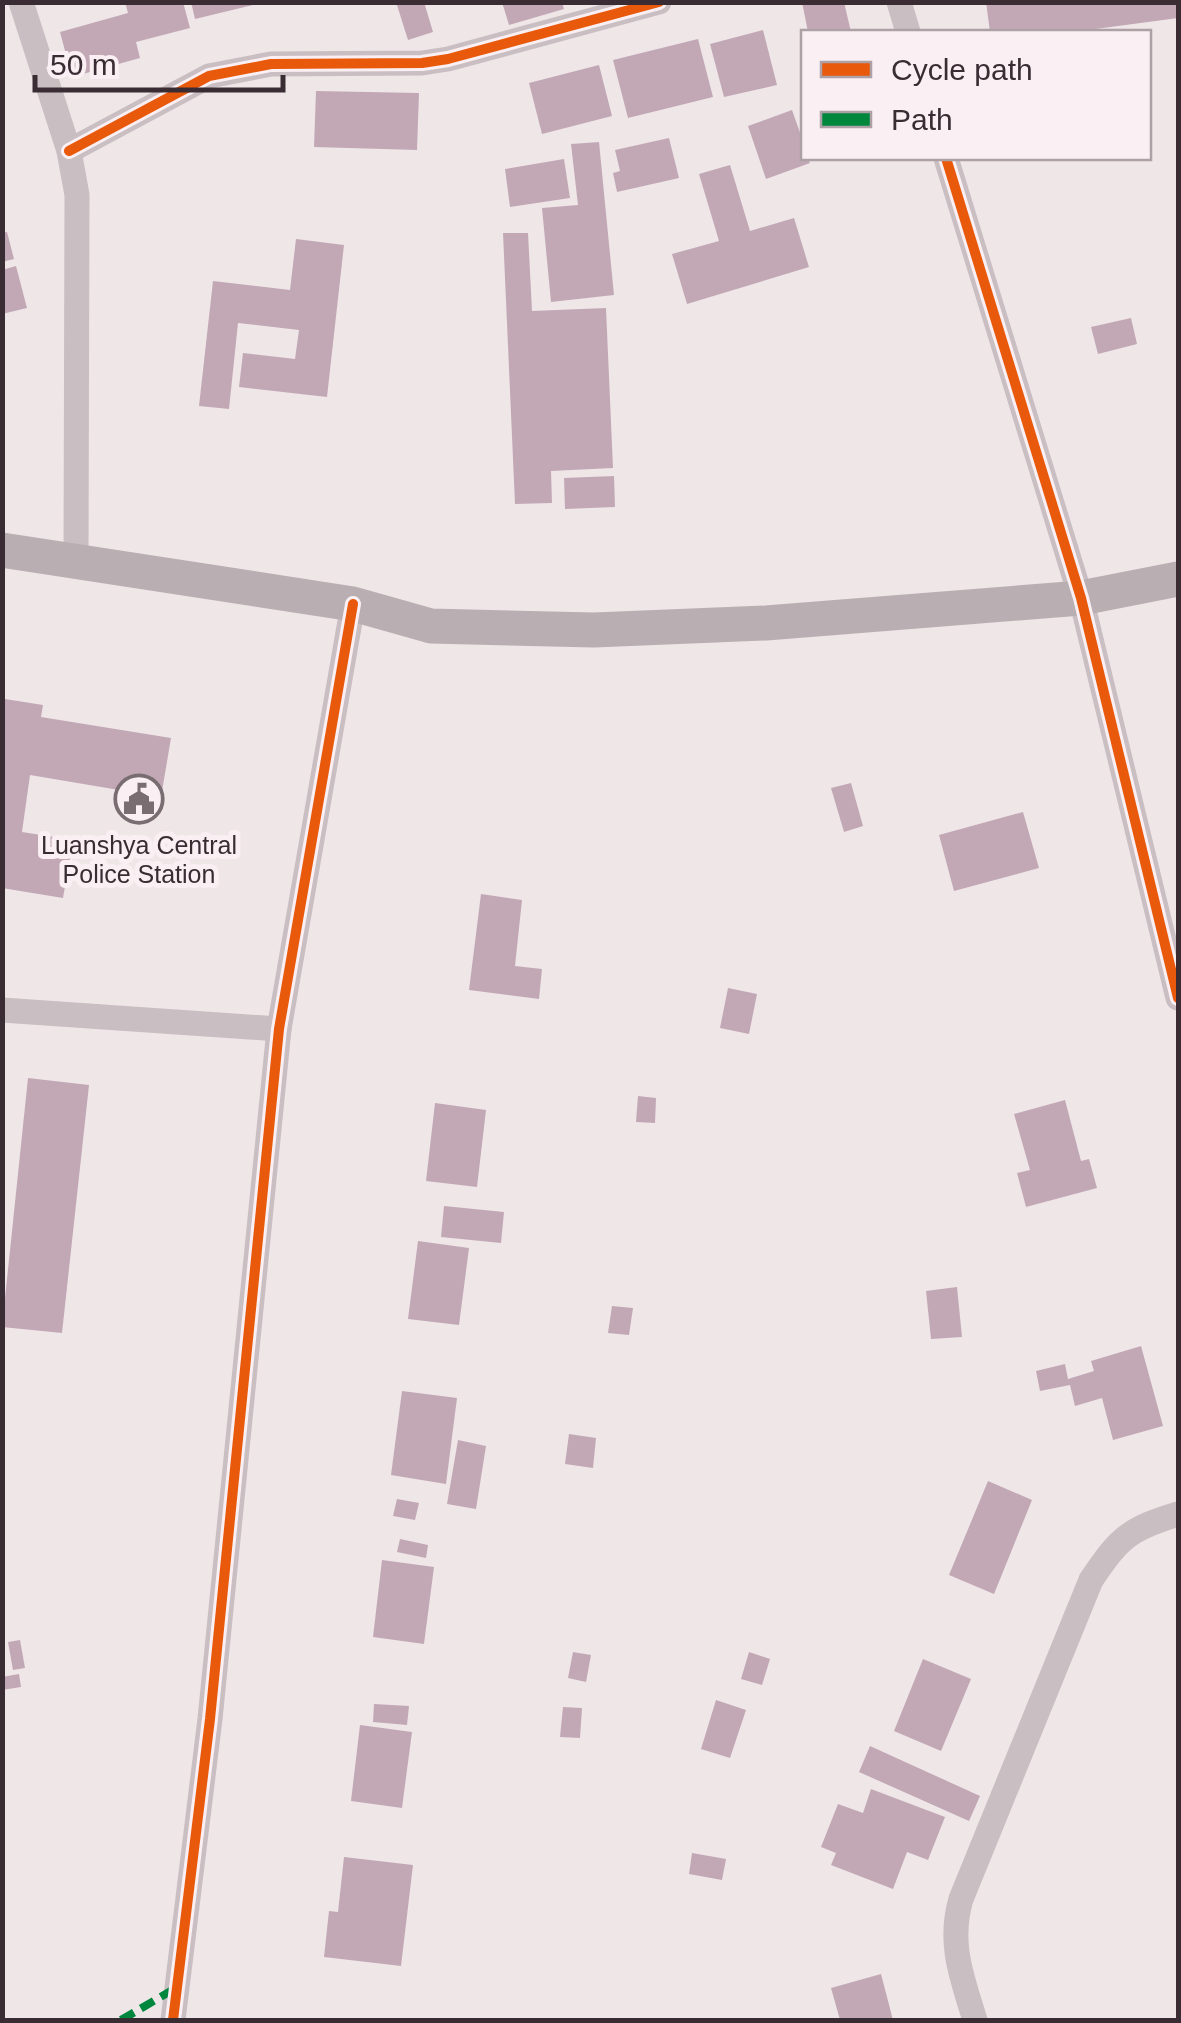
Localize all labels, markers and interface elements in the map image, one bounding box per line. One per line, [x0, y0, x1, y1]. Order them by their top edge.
scale bar [35, 30, 282, 92]
legend [801, 30, 1151, 160]
text: 50 m [50, 48, 117, 81]
text: Cycle path [891, 53, 1033, 86]
text: Path [891, 103, 953, 136]
public building icon: Luanshya Central Police Station [113, 773, 165, 825]
place label: Luanshya Central Police Station [41, 831, 237, 888]

